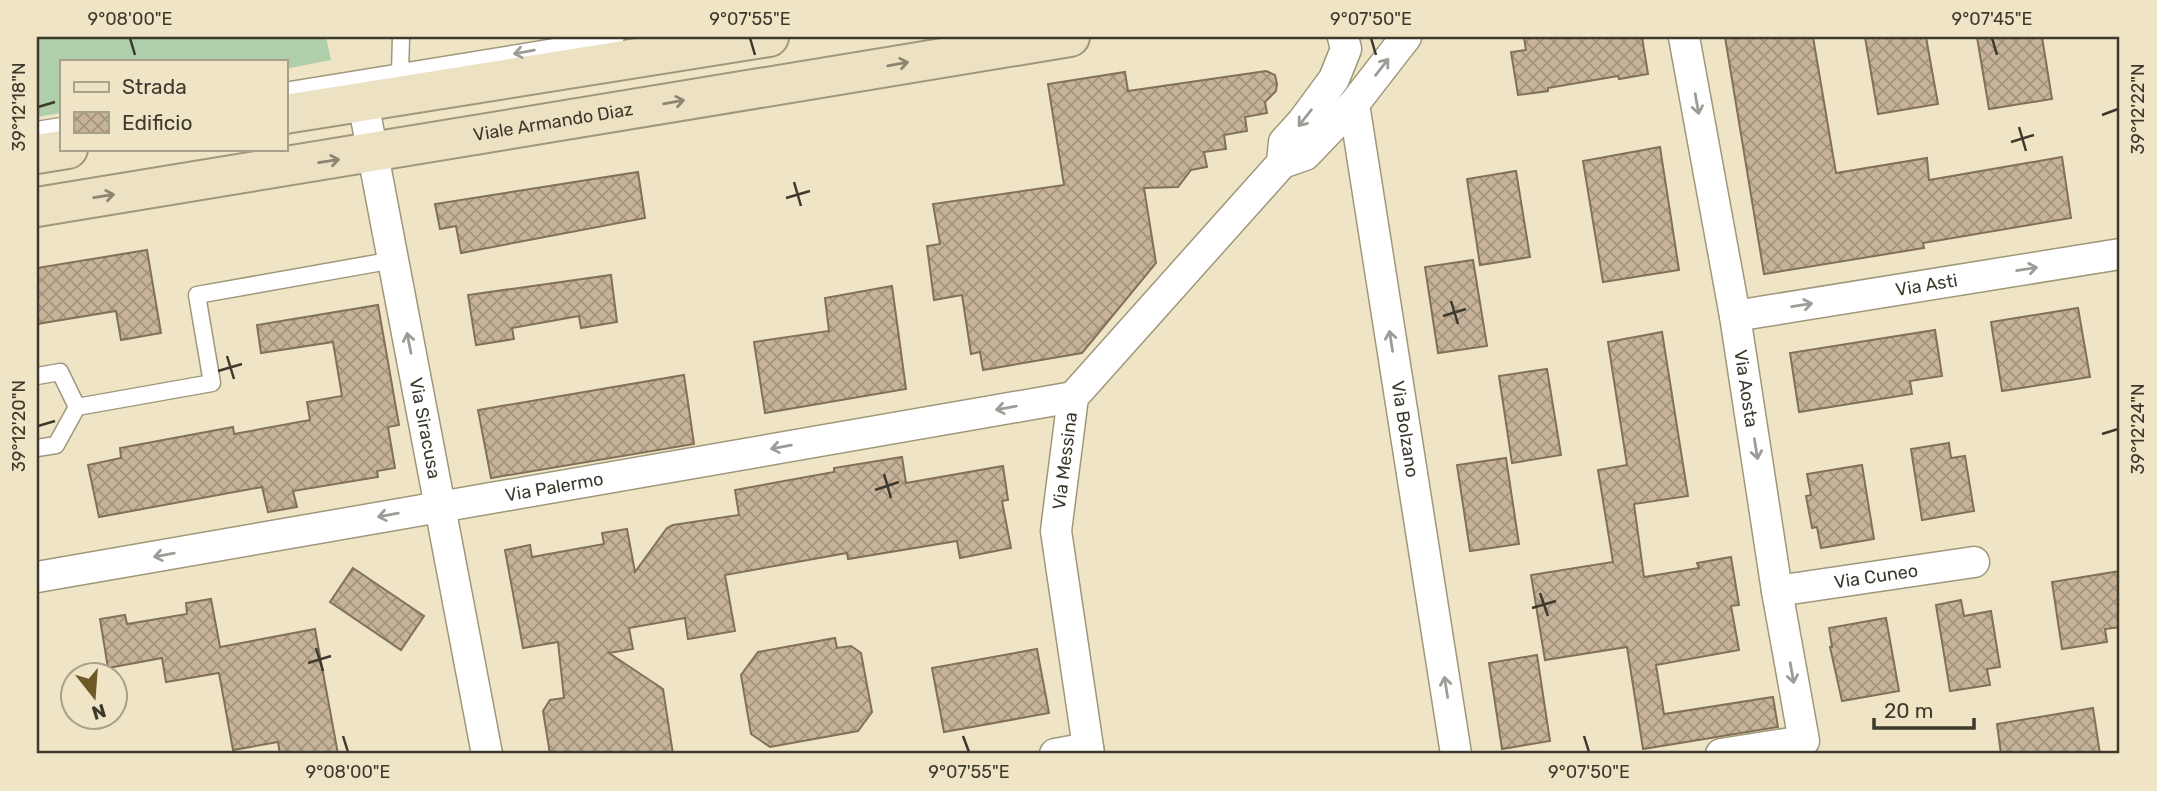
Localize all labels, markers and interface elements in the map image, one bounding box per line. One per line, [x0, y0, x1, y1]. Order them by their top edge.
text: 9°08'00"E [88, 8, 172, 30]
text: 9°07'55"E [709, 8, 791, 30]
text: 9°07'50"E [1330, 8, 1412, 30]
text: 9°07'45"E [1952, 8, 2032, 30]
one-way arrow [513, 46, 536, 59]
one-way arrow [886, 57, 909, 70]
one-way arrow [1375, 58, 1390, 77]
legend [60, 60, 287, 150]
text: 39°12'18"N [8, 62, 30, 152]
text: 39°12'22"N [2127, 63, 2149, 155]
text: Strada [122, 74, 187, 99]
one-way arrow [1690, 92, 1704, 115]
one-way arrow [662, 95, 685, 108]
street label: Viale Armando Diaz [472, 98, 635, 146]
one-way arrow [1298, 108, 1313, 126]
text: Edificio [122, 110, 192, 135]
one-way arrow [317, 154, 340, 167]
one-way arrow [92, 189, 115, 202]
one-way arrow [2015, 262, 2038, 275]
street label: Via Asti [1894, 269, 1959, 301]
one-way arrow [1790, 298, 1813, 311]
one-way arrow [1384, 330, 1397, 353]
one-way arrow [402, 332, 415, 355]
street label: Via Aosta [1729, 348, 1763, 429]
street label: Via Siracusa [405, 376, 445, 481]
street label: Via Bolzano [1387, 379, 1423, 479]
text: 39°12'20"N [8, 380, 30, 472]
text: 39°12'24"N [2127, 383, 2149, 475]
one-way arrow [995, 402, 1017, 415]
street label: Via Messina [1048, 411, 1082, 511]
one-way arrow [1749, 437, 1762, 460]
one-way arrow [770, 441, 793, 454]
street label: Via Palermo [503, 468, 605, 506]
one-way arrow [377, 509, 400, 522]
one-way arrow [153, 549, 176, 562]
street label: Via Cuneo [1832, 559, 1919, 593]
north arrow [60, 662, 130, 732]
one-way arrow [1786, 662, 1799, 684]
one-way arrow [1439, 676, 1452, 699]
scale bar [1874, 686, 1973, 730]
text: 20 m [1884, 698, 1933, 723]
text: N [89, 699, 109, 725]
text: 9°08'00"E [306, 761, 390, 783]
text: 9°07'55"E [928, 761, 1010, 783]
text: 9°07'50"E [1548, 761, 1630, 783]

